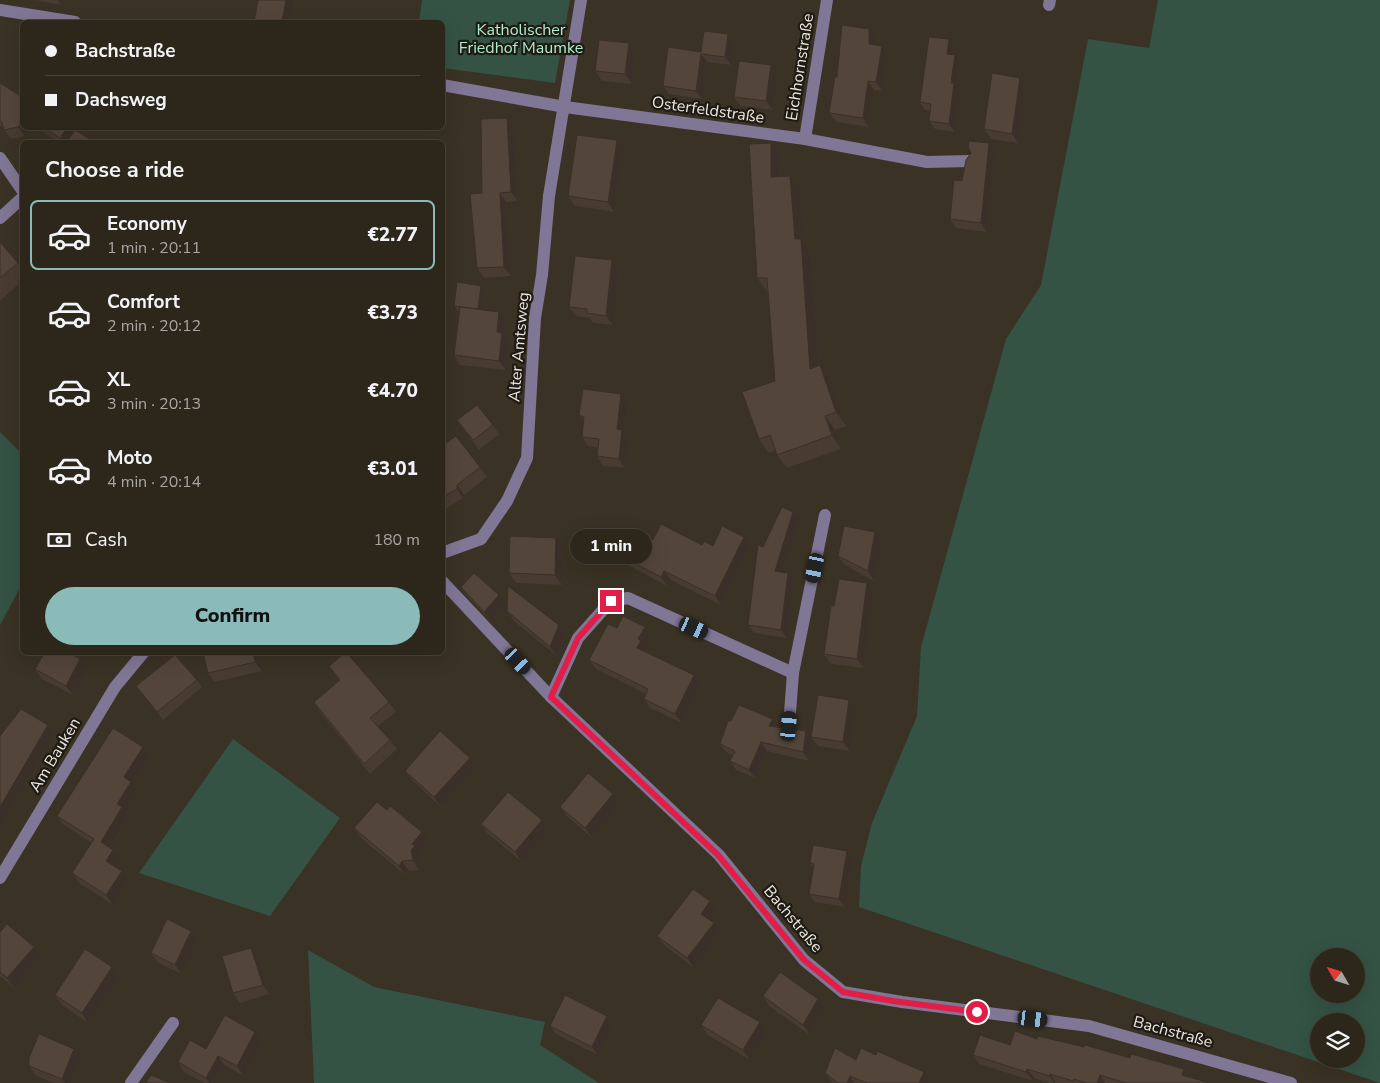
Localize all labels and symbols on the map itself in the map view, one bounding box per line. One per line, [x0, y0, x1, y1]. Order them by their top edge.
street label: Eichhornstraße [781, 12, 819, 122]
park label: Katholischer Friedhof Maumke [459, 19, 583, 59]
street label: Osterfeldstraße [650, 91, 766, 129]
street label: Alter Amtsweg [503, 291, 535, 403]
callout: 1 min [570, 528, 652, 564]
car [804, 552, 825, 584]
route end [600, 590, 622, 612]
car [677, 615, 710, 641]
car [502, 645, 533, 677]
car [780, 710, 797, 742]
street label: Am Bauken [24, 714, 86, 796]
street label: Bachstraße [758, 881, 828, 957]
north arrow [1310, 948, 1365, 1002]
route start [966, 1001, 988, 1023]
car [1017, 1010, 1048, 1028]
street label: Bachstraße [1131, 1011, 1215, 1053]

